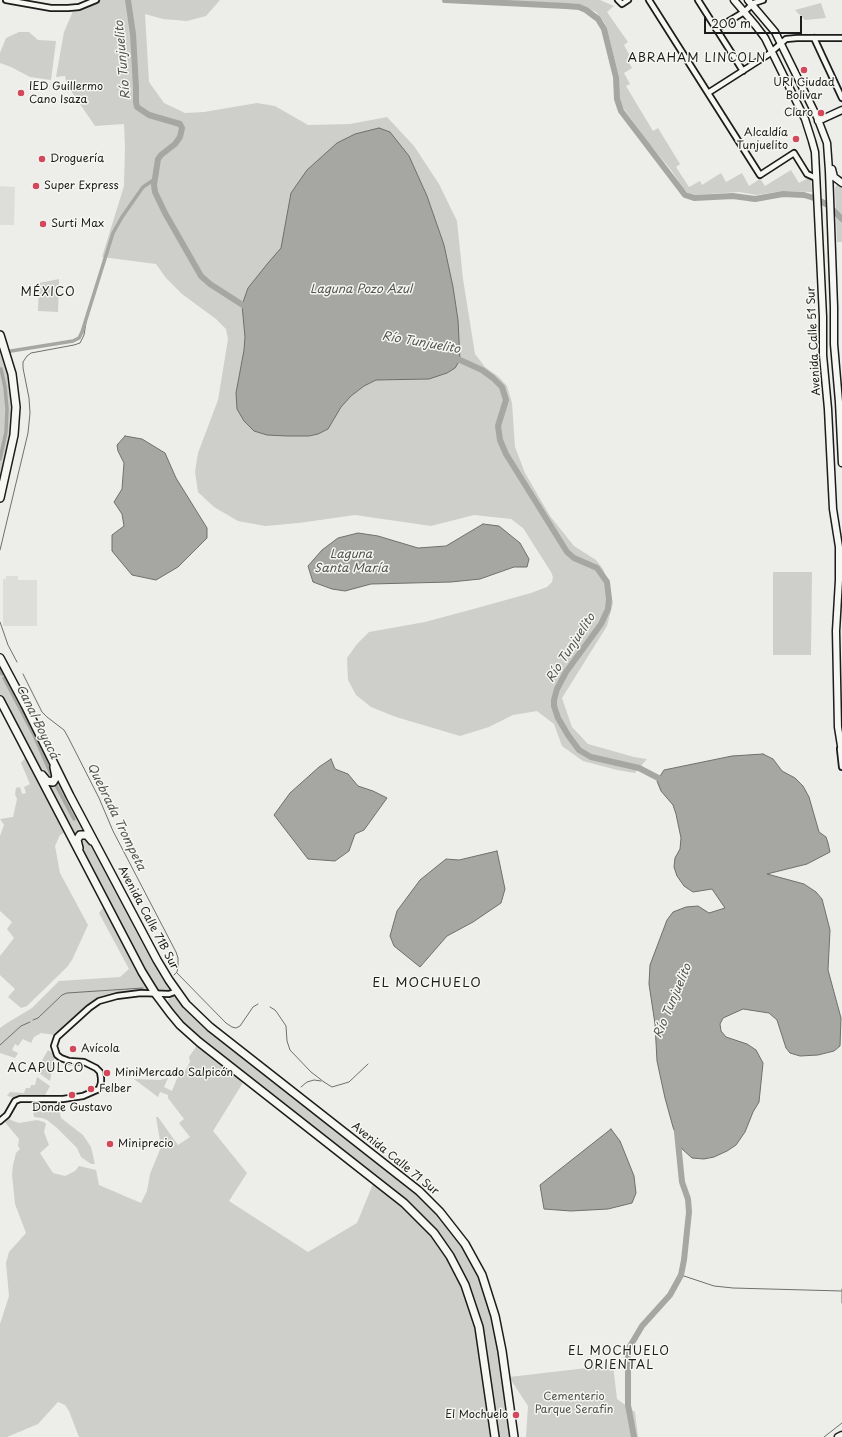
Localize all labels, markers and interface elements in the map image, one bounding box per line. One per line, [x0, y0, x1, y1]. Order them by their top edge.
scale bar [706, 8, 804, 34]
text: 200 m [711, 14, 751, 32]
water label: Río Tunjuelito [112, 20, 134, 100]
district label: ABRAHAM LINCOLN [628, 52, 766, 66]
marker: URI Ciudad Bolivar [799, 65, 809, 75]
place label: URI Ciudad Bolivar [773, 76, 835, 102]
place label: IED Guillermo Cano Isaza [29, 80, 103, 106]
marker: IED Guillermo Cano Isaza [16, 88, 26, 98]
place label: Claro [784, 106, 813, 120]
marker: Claro [816, 108, 826, 118]
place label: Alcaldía Tunjuelito [736, 126, 788, 152]
marker: Alcaldía Tunjuelito [791, 134, 801, 144]
place label: Droguería [50, 152, 104, 166]
marker: Droguería [37, 154, 47, 164]
place label: Super Express [44, 179, 119, 193]
marker: Super Express [31, 181, 41, 191]
place label: Surti Max [51, 217, 104, 231]
marker: Surti Max [38, 219, 48, 229]
water label: Laguna Pozo Azul [310, 283, 412, 297]
district label: MÉXICO [21, 286, 75, 300]
street label: Avenida Calle 51 Sur [805, 286, 823, 396]
water label: Río Tunjuelito [381, 329, 461, 357]
water label: Laguna Santa María [314, 548, 388, 576]
water label: Río Tunjuelito [543, 611, 599, 685]
water label: Canal Boyacá [13, 683, 61, 761]
water label: Quebrada Trompeta [84, 761, 148, 873]
street label: Avenida Calle 71B Sur [115, 864, 181, 972]
water label: Río Tunjuelito [651, 962, 695, 1040]
district label: EL MOCHUELO [373, 975, 481, 991]
place label: Avícola [81, 1042, 119, 1056]
marker: Avícola [68, 1044, 78, 1054]
district label: ACAPULCO [8, 1062, 84, 1076]
place label: MiniMercado Salpicón [115, 1066, 233, 1080]
marker: MiniMercado Salpicón [102, 1068, 112, 1078]
place label: Felber [99, 1082, 131, 1096]
marker: Felber [86, 1084, 96, 1094]
marker: Donde Gustavo [67, 1090, 77, 1100]
place label: Donde Gustavo [32, 1101, 112, 1115]
street label: Avenida Calle 71 Sur [349, 1120, 441, 1198]
place label: Miniprecio [118, 1137, 173, 1151]
marker: Miniprecio [105, 1139, 115, 1149]
district label: EL MOCHUELO ORIENTAL [569, 1345, 669, 1373]
park label: Cementerio Parque Serafín [535, 1390, 613, 1416]
place label: El Mochuelo [445, 1408, 508, 1422]
marker: El Mochuelo [511, 1410, 521, 1420]

